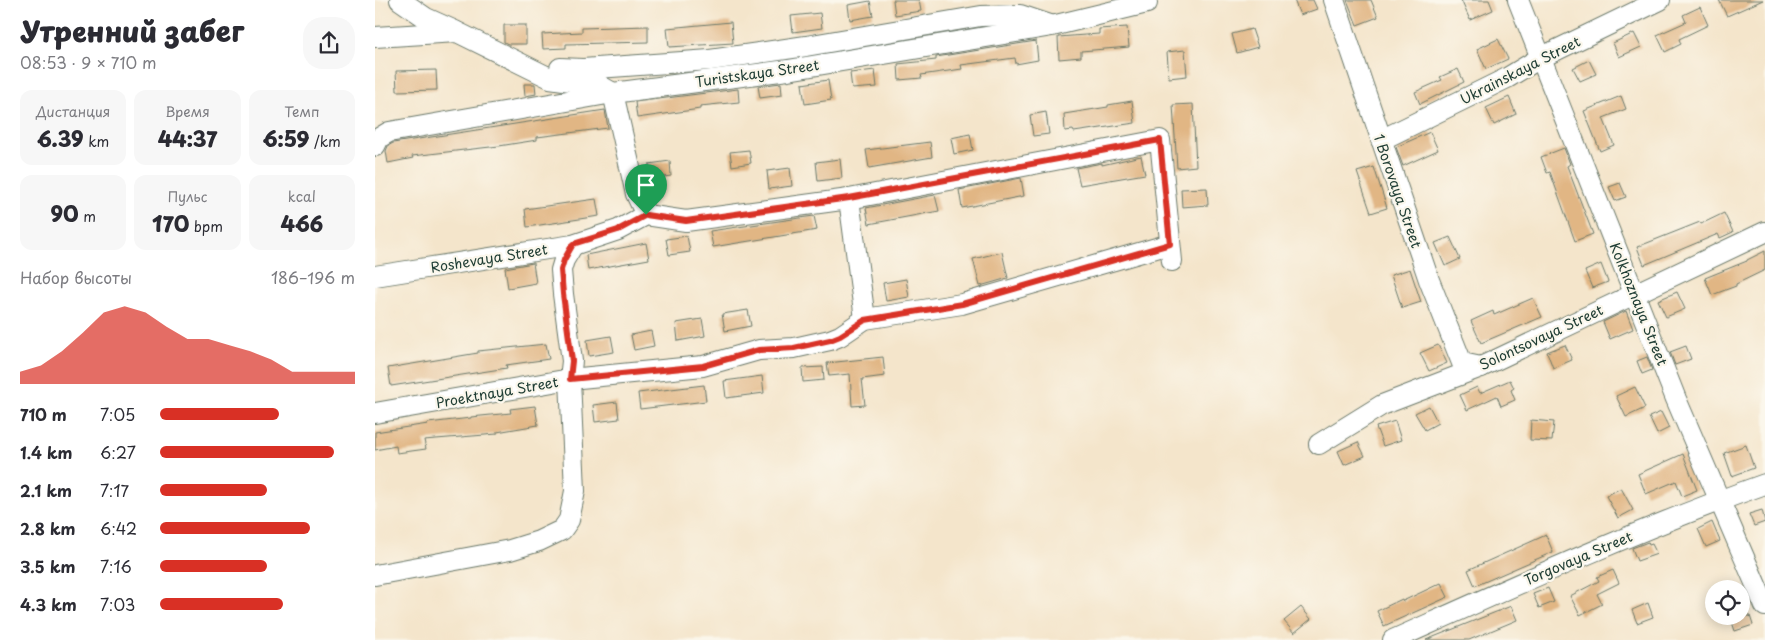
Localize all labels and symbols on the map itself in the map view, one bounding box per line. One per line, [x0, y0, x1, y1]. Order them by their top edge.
street label: Ukrainskaya Street [1456, 30, 1584, 109]
street label: Turistskaya Street [694, 54, 821, 92]
street label: 1 Borovaya Street [1369, 131, 1427, 251]
pin [625, 164, 667, 215]
street label: Roshevaya Street [429, 238, 549, 278]
street label: Kolkhoznaya Street [1605, 239, 1673, 369]
street label: Solontsovaya Street [1476, 299, 1607, 375]
street label: Proektnaya Street [434, 371, 560, 413]
street label: Torgovaya Street [1521, 526, 1636, 590]

